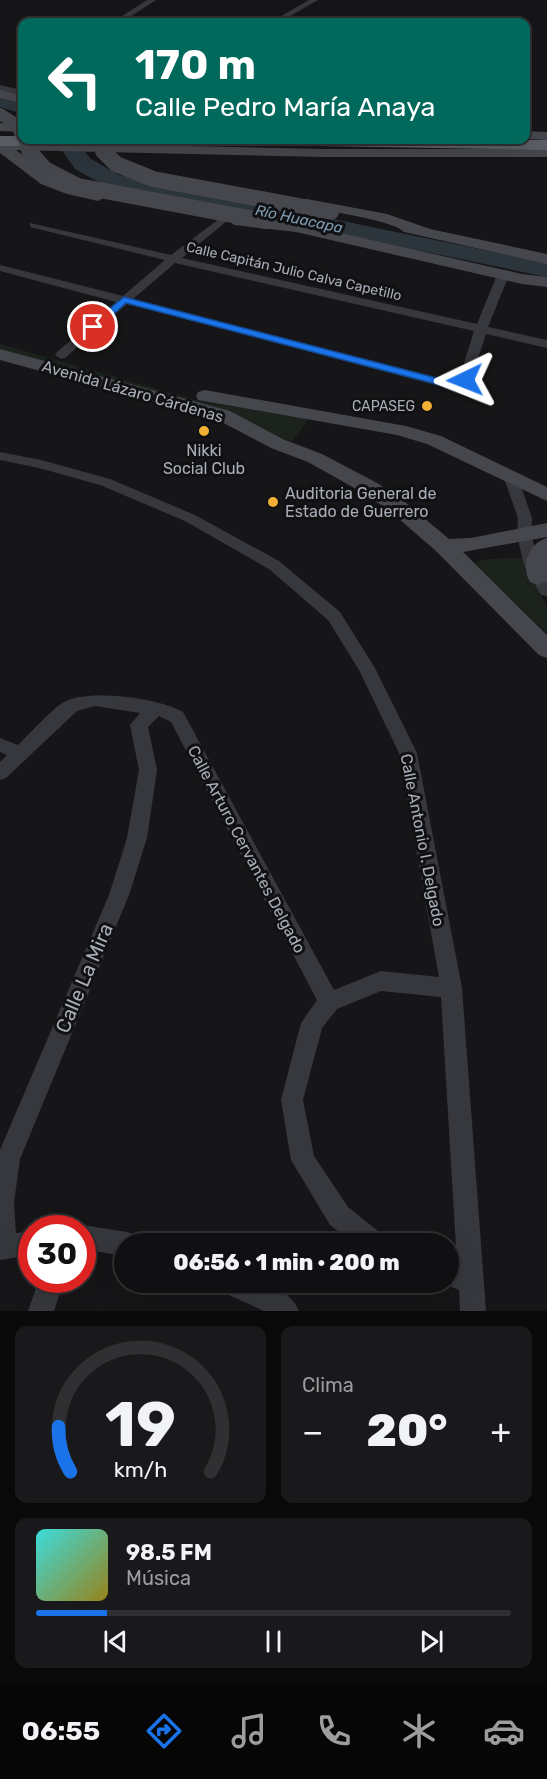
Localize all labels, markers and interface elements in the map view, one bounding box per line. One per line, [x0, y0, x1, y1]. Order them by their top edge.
text: 170 m [135, 40, 256, 90]
icon: left [36, 42, 114, 120]
text: Calle Pedro María Anaya [135, 91, 435, 123]
water label: Río Huacapa [254, 201, 345, 237]
street label: Calle Capitán Julio Calva Capetillo [185, 238, 403, 305]
pin [67, 301, 118, 352]
icon: arrive [76, 310, 109, 343]
position arrow [433, 348, 497, 412]
street label: Avenida Lázaro Cárdenas [40, 356, 226, 427]
place label: CAPASEG [352, 398, 415, 415]
marker: CAPASEG [420, 399, 434, 413]
marker: Nikki Social Club [197, 424, 211, 438]
place label: Nikki Social Club [163, 441, 245, 478]
place label: Auditoria General de Estado de Guerrero [285, 484, 436, 521]
marker: Auditoria General de Estado de Guerrero [266, 495, 280, 509]
street label: Calle Arturo Cervantes Delgado [184, 742, 309, 956]
street label: Calle Antonio I. Delgado [396, 752, 449, 928]
street label: Calle La Mira [50, 920, 118, 1036]
speed limit sign: 30 [18, 1215, 96, 1293]
text: 06:56 · 1 min · 200 m [173, 1249, 400, 1276]
text: Clima [302, 1373, 354, 1397]
text: 19 [105, 1388, 176, 1462]
text: 20° [367, 1404, 447, 1457]
text: − [302, 1412, 323, 1451]
text: + [490, 1412, 511, 1451]
text: km/h [114, 1457, 167, 1482]
text: 98.5 FM [126, 1539, 212, 1566]
text: Música [126, 1566, 191, 1590]
icon: previous [99, 1625, 132, 1658]
icon: pause [257, 1625, 290, 1658]
icon: next [415, 1625, 448, 1658]
icon: directions [143, 1710, 185, 1752]
icon: music [228, 1710, 270, 1752]
icon: phone [313, 1710, 355, 1752]
icon: climate [398, 1710, 440, 1752]
icon: car [483, 1710, 525, 1752]
text: 06:55 [22, 1715, 100, 1747]

